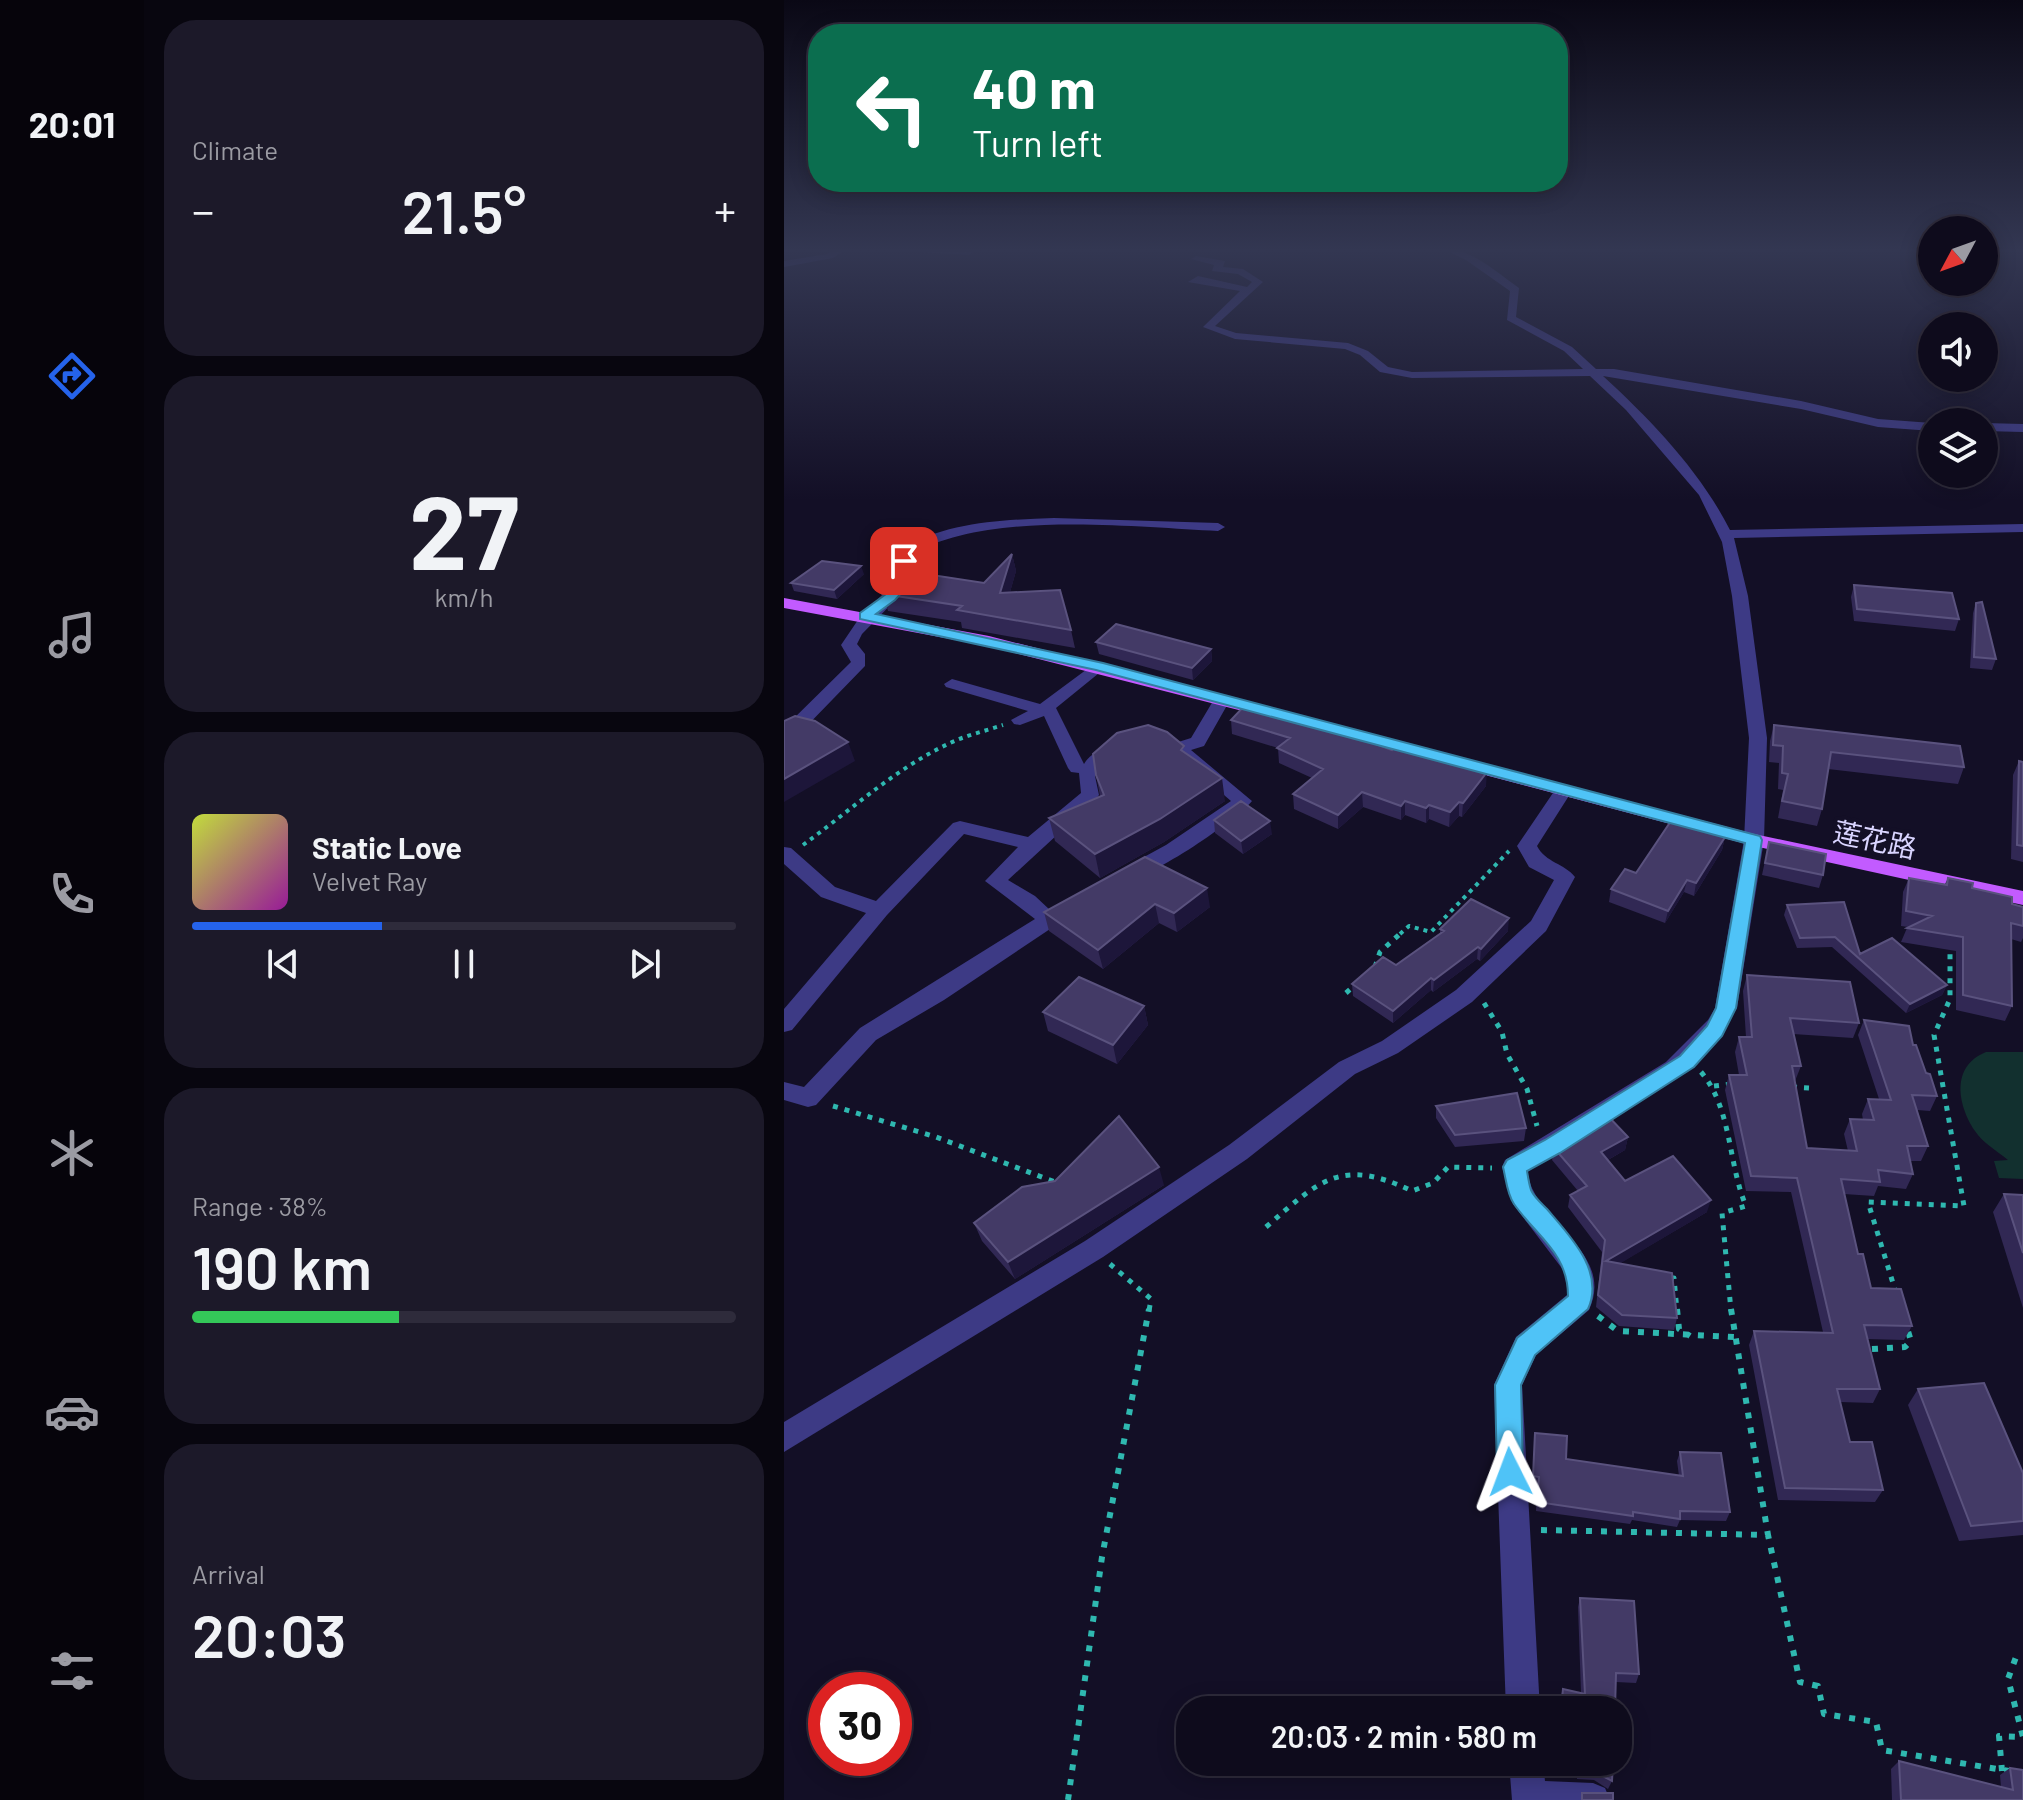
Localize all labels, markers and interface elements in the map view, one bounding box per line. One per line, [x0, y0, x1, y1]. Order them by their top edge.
text: 40 m [972, 53, 1096, 120]
icon: left [840, 56, 944, 160]
text: 20:01 [29, 102, 115, 145]
text: Turn left [972, 121, 1103, 164]
text: Climate [192, 134, 278, 165]
text: 21.5° [402, 174, 526, 246]
text: − [192, 183, 214, 236]
text: + [714, 183, 736, 236]
north arrow [1918, 216, 1998, 296]
map controls [1918, 216, 1998, 488]
button: sound [1918, 312, 1998, 392]
icon: directions [44, 348, 100, 404]
button: layers [1918, 408, 1998, 488]
text: 27 [409, 466, 519, 591]
pin [870, 527, 938, 595]
icon: arrive [882, 539, 926, 583]
text: km/h [435, 581, 493, 612]
icon: music [44, 607, 100, 663]
street label: 莲花路 [1830, 814, 1920, 864]
text: Static Love [312, 829, 462, 865]
text: Velvet Ray [312, 865, 427, 896]
icon: phone [44, 866, 100, 922]
icon: previous [261, 942, 305, 986]
icon: pause [442, 942, 486, 986]
icon: next [623, 942, 667, 986]
icon: climate [44, 1125, 100, 1181]
text: Range · 38% [192, 1190, 328, 1221]
text: 190 km [192, 1230, 372, 1302]
icon: car [44, 1384, 100, 1440]
position arrow [1468, 1430, 1552, 1514]
text: Arrival [192, 1558, 265, 1589]
text: 20:03 [192, 1598, 346, 1670]
icon: filters [44, 1643, 100, 1699]
speed limit sign: 30 [808, 1672, 912, 1776]
text: 20:03 · 2 min · 580 m [1271, 1718, 1537, 1754]

